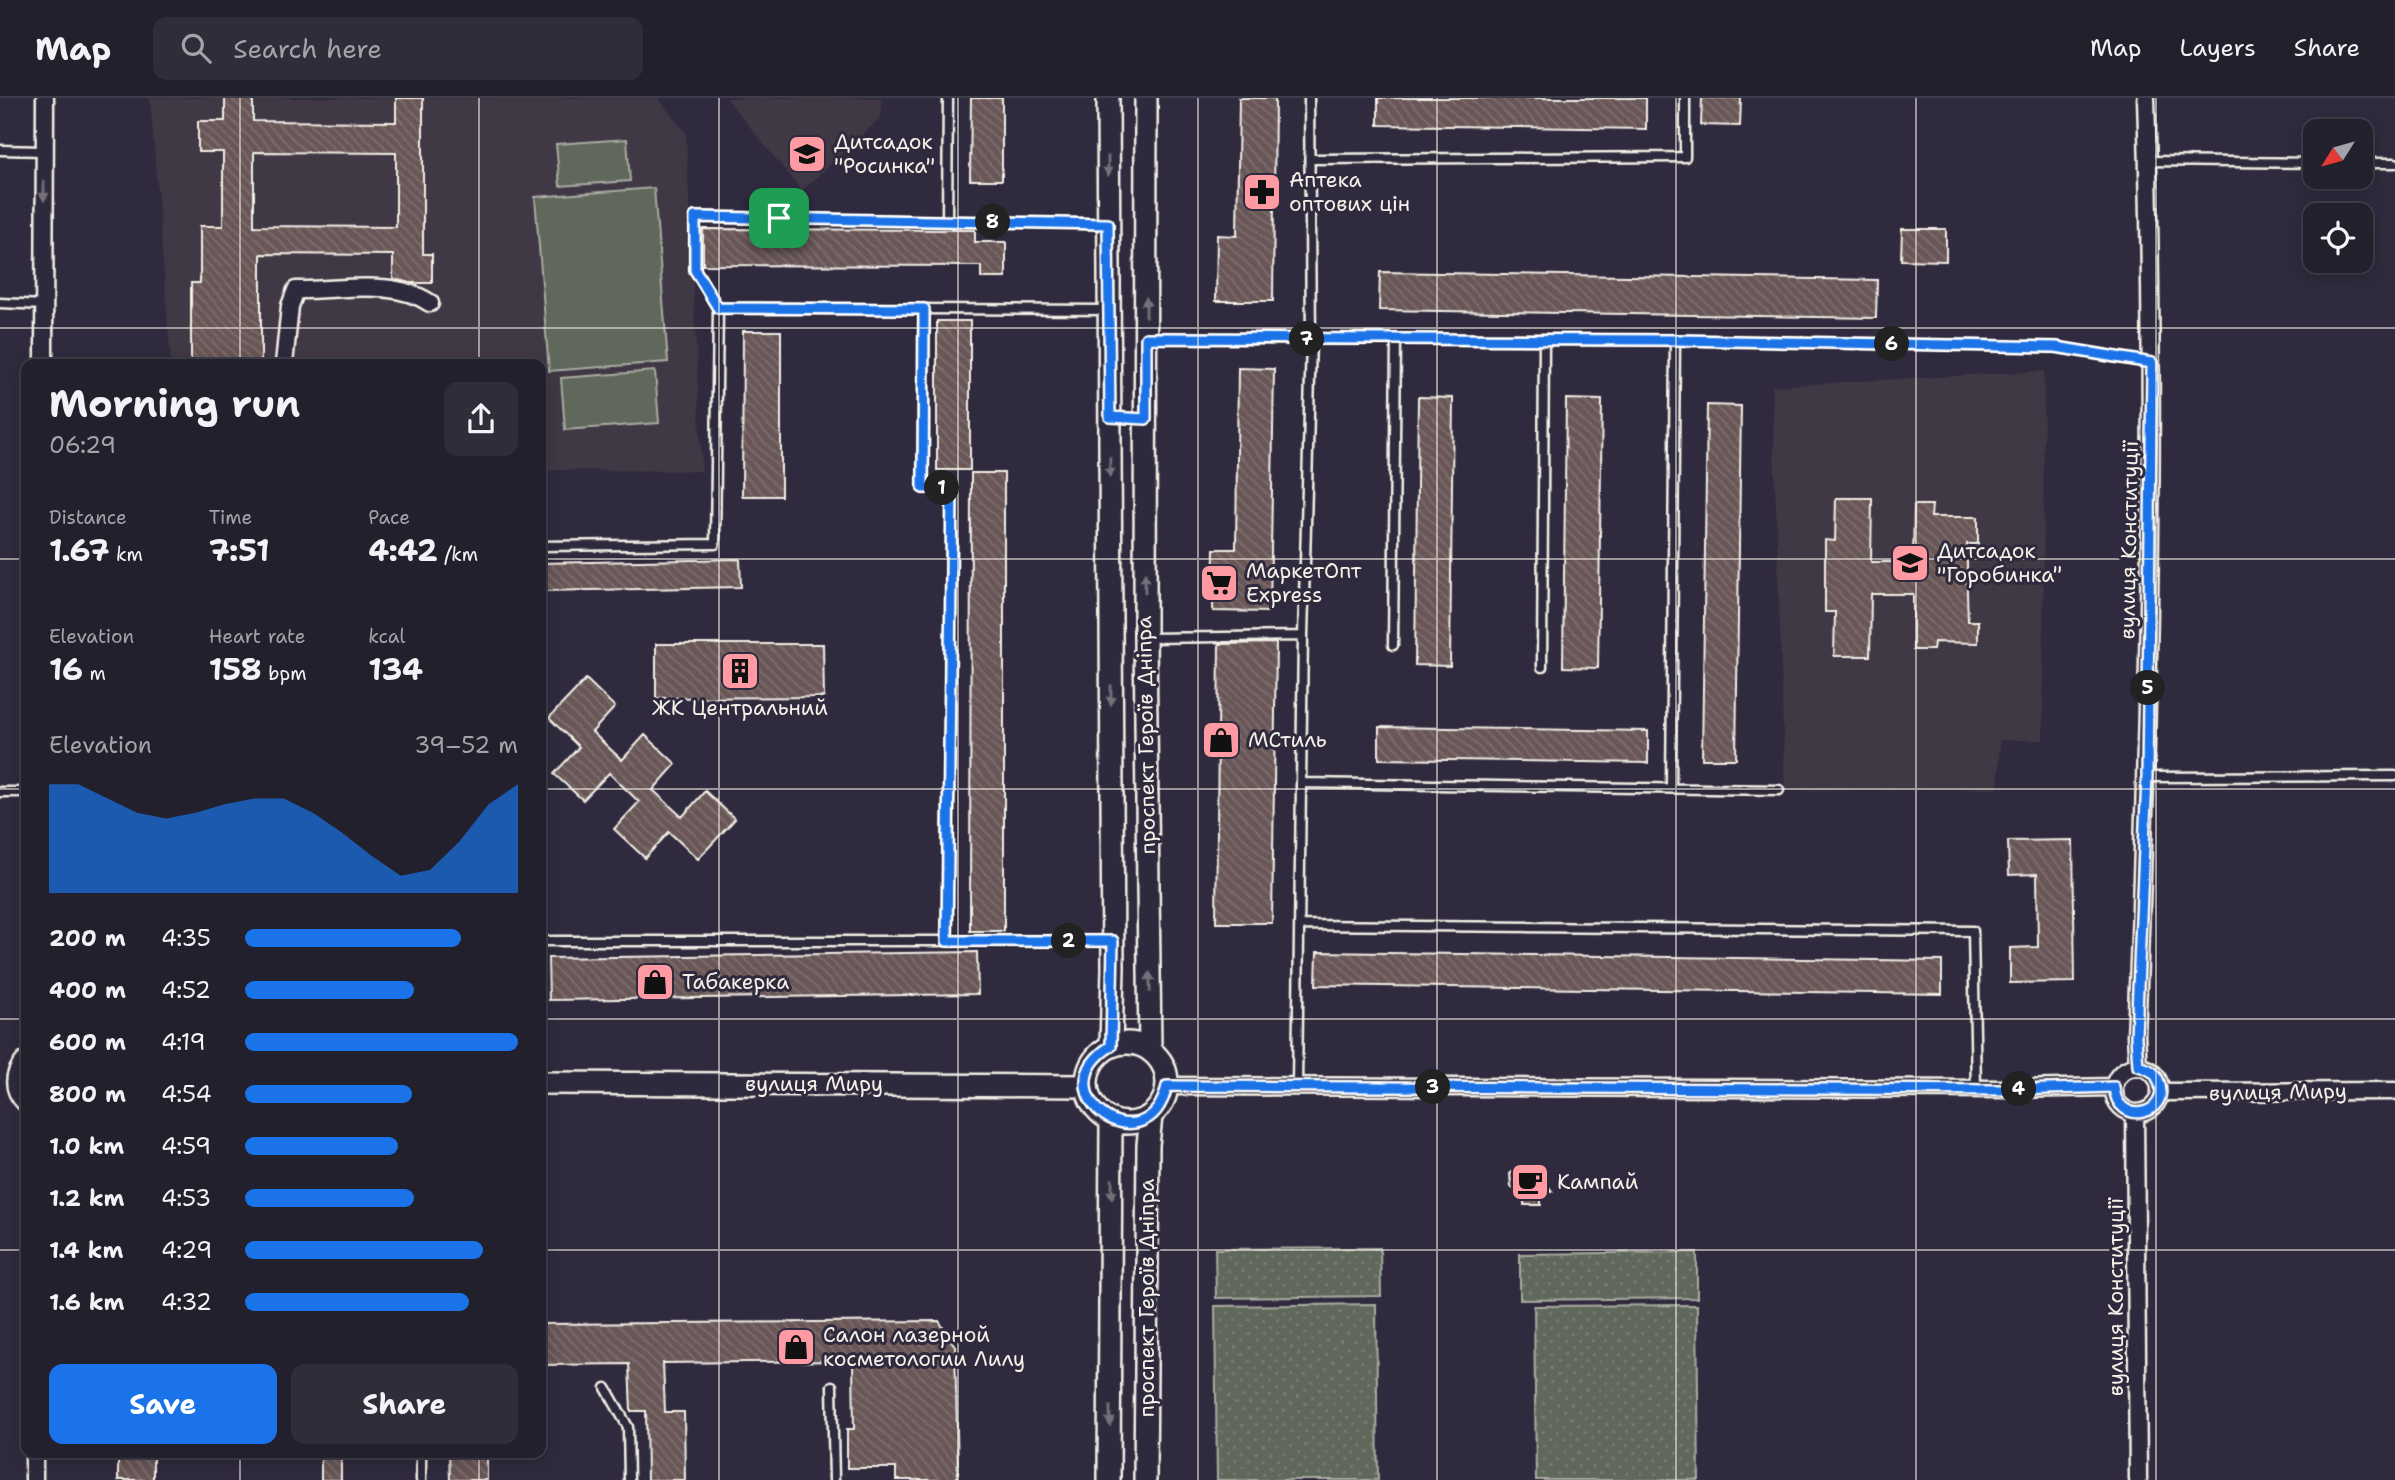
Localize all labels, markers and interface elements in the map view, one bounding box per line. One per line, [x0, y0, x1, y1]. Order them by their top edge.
search box [153, 17, 643, 80]
text: Map [35, 26, 111, 71]
icon: search [177, 29, 215, 67]
text: Search here [233, 31, 382, 66]
text: Map [2090, 32, 2141, 64]
text: Layers [2179, 32, 2256, 64]
text: Share [2294, 32, 2360, 64]
north arrow [2303, 119, 2373, 189]
map controls [2303, 119, 2373, 273]
place label: Дитсадок "Росинка" [834, 128, 935, 180]
school or university icon: Дитсадок "Росинка" [786, 133, 828, 175]
one-way arrow [1102, 155, 1114, 177]
place label: Аптека оптових цін [1289, 166, 1410, 218]
pharmacy icon: Аптека оптових цін [1241, 171, 1283, 213]
one-way arrow [38, 180, 50, 202]
pin [749, 188, 809, 248]
icon: arrive [760, 199, 798, 237]
button: locate [2303, 203, 2373, 273]
pin: 8 [976, 204, 1010, 240]
text: 8 [986, 209, 999, 234]
one-way arrow [1140, 296, 1152, 318]
pin: 7 [1290, 322, 1324, 356]
text: 7 [1300, 326, 1313, 351]
pin: 6 [1874, 327, 1910, 362]
text: 6 [1885, 331, 1898, 356]
text: Morning run [49, 378, 300, 429]
button: share [444, 382, 518, 456]
text: 06:29 [49, 430, 116, 460]
street label: вулиця Конституції [2113, 439, 2145, 640]
one-way arrow [1104, 456, 1116, 478]
pin: 1 [925, 470, 960, 506]
text: 1 [937, 475, 946, 500]
text: Distance [49, 505, 127, 530]
text: Time [209, 505, 252, 530]
text: Pace [368, 505, 410, 530]
text: 1.67 [49, 530, 109, 571]
text: 7:51 [209, 530, 270, 571]
text: 4:42 [368, 530, 438, 571]
place label: Дитсадок "Горобинка" [1937, 537, 2062, 589]
text: km [109, 542, 143, 567]
text: /km [438, 542, 478, 567]
school or university icon: Дитсадок "Горобинка" [1889, 542, 1931, 584]
place label: МаркетОпт Express [1246, 557, 1362, 609]
supermarket icon: МаркетОпт Express [1198, 562, 1240, 604]
one-way arrow [1139, 572, 1151, 594]
street label: проспект Героїв Дніпра [1130, 615, 1162, 855]
text: Elevation [49, 624, 134, 649]
text: Heart rate [209, 624, 305, 649]
text: kcal [368, 624, 405, 649]
text: 16 [49, 649, 83, 690]
text: 158 [209, 649, 262, 690]
text: 134 [368, 649, 423, 690]
building icon: ЖК Центральний [719, 650, 761, 692]
text: m [83, 661, 106, 686]
text: bpm [262, 661, 307, 686]
pin: 5 [2130, 670, 2166, 706]
text: 5 [2142, 675, 2153, 700]
one-way arrow [1105, 684, 1117, 706]
place label: ЖК Центральний [652, 694, 828, 722]
shop icon: МСтиль [1200, 719, 1242, 761]
place label: МСтиль [1248, 726, 1327, 754]
text: Elevation [49, 730, 152, 760]
text: 39–52 m [414, 730, 518, 760]
text: 200 m [49, 923, 126, 953]
text: 4:35 [161, 923, 211, 953]
pin: 2 [1052, 924, 1086, 958]
text: 2 [1062, 928, 1075, 953]
shop icon: Табакерка [634, 961, 676, 1003]
place label: Табакерка [682, 968, 789, 996]
one-way arrow [1144, 971, 1155, 993]
text: 400 m [49, 975, 126, 1005]
text: 4:52 [161, 975, 211, 1005]
text: 600 m [49, 1027, 126, 1057]
text: 4:19 [161, 1027, 206, 1057]
street label: вулиця Миру [745, 1070, 883, 1098]
pin: 3 [1416, 1070, 1450, 1104]
pin: 4 [2002, 1072, 2036, 1107]
text: 3 [1426, 1074, 1439, 1099]
text: 4 [2012, 1076, 2025, 1101]
street label: вулиця Миру [2209, 1077, 2347, 1107]
text: 800 m [49, 1079, 126, 1109]
text: 4:54 [161, 1079, 212, 1109]
text: 1.0 km [49, 1131, 124, 1161]
text: 4:59 [161, 1131, 211, 1161]
cafe icon: Кампай [1509, 1161, 1551, 1203]
place label: Кампай [1557, 1168, 1639, 1196]
one-way arrow [1106, 1178, 1117, 1200]
street label: проспект Героїв Дніпра [1133, 1179, 1161, 1417]
text: 1.2 km [49, 1183, 125, 1213]
text: 4:53 [161, 1183, 211, 1213]
street label: вулиця Конституції [2102, 1197, 2130, 1396]
text: 1.4 km [49, 1235, 123, 1265]
text: 4:29 [161, 1235, 212, 1265]
text: 1.6 km [49, 1287, 124, 1317]
text: 4:32 [161, 1287, 212, 1317]
place label: Салон лазерной косметологии Лилу [823, 1321, 1025, 1373]
shop icon: Салон лазерной косметологии Лилу [775, 1326, 817, 1368]
button: Save [49, 1364, 277, 1444]
button: Share [291, 1364, 518, 1444]
one-way arrow [1104, 1406, 1116, 1428]

